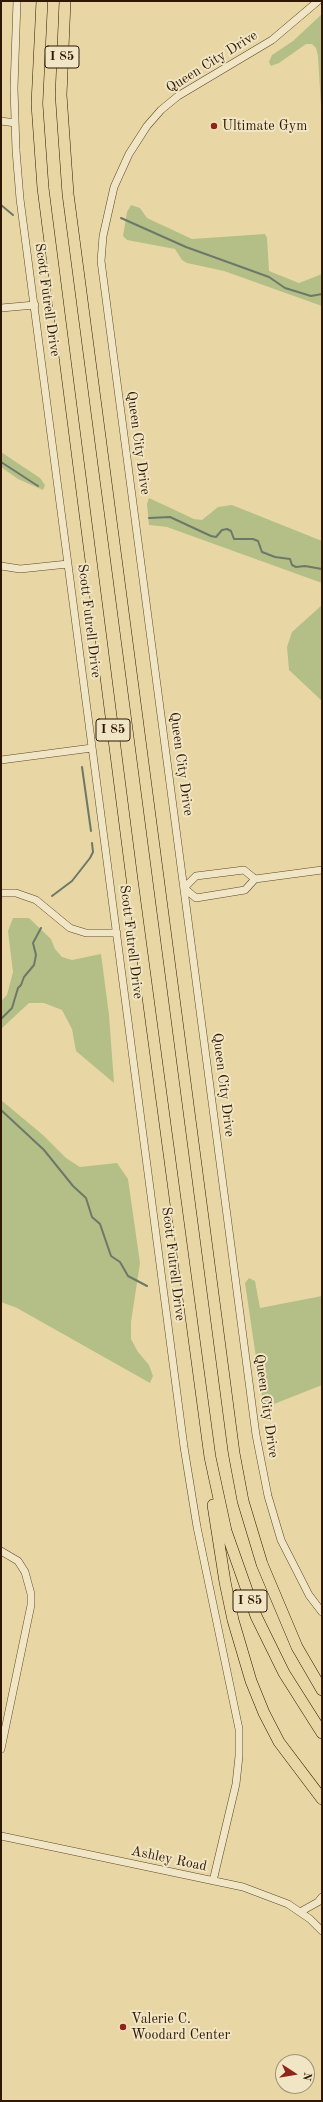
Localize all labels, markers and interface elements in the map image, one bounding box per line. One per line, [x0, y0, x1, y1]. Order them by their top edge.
street label: Queen City Drive [163, 27, 261, 97]
road number: I 85 [45, 46, 79, 68]
place label: Ultimate Gym [222, 118, 307, 134]
marker: Ultimate Gym [209, 121, 219, 131]
street label: Scott Futrell Drive [31, 242, 63, 358]
street label: Queen City Drive [122, 390, 154, 496]
street label: Scott Futrell Drive [74, 563, 104, 679]
street label: Queen City Drive [165, 711, 197, 817]
road number: I 85 [96, 719, 130, 741]
street label: Scott Futrell Drive [116, 884, 146, 1000]
street label: Queen City Drive [208, 1032, 238, 1138]
street label: Scott Futrell Drive [158, 1206, 188, 1322]
street label: Queen City Drive [250, 1353, 282, 1459]
road number: I 85 [233, 1590, 267, 1612]
street label: Ashley Road [130, 1843, 208, 1875]
place label: Valerie C. Woodard Center [131, 2011, 230, 2044]
marker: Valerie C. Woodard Center [118, 2022, 128, 2032]
north arrow [275, 2054, 315, 2094]
text: N [300, 2071, 313, 2082]

